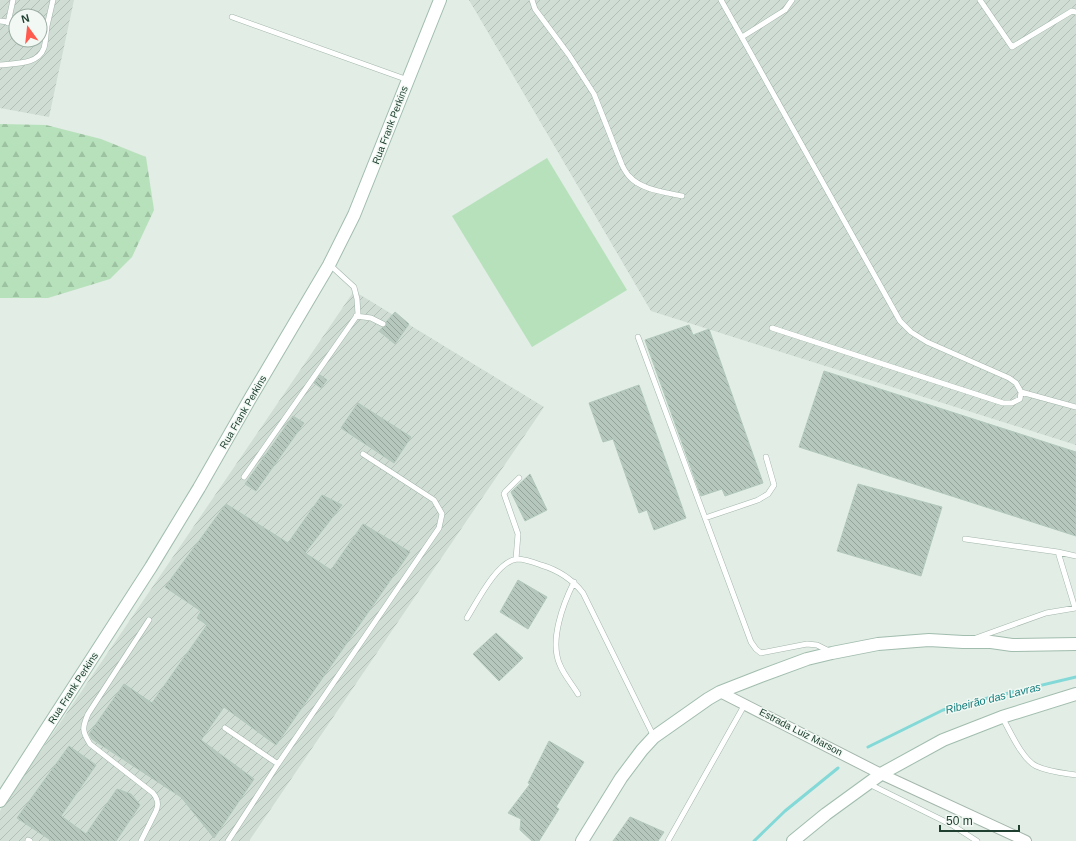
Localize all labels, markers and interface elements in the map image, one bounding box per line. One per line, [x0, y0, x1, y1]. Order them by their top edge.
north arrow [8, 8, 48, 48]
text: N [20, 12, 31, 25]
street label: Rua Frank Perkins [370, 84, 410, 166]
street label: Rua Frank Perkins [218, 373, 268, 451]
street label: Rua Frank Perkins [46, 650, 100, 726]
water label: Ribeirão das Lavras [944, 680, 1042, 716]
street label: Estrada Luiz Marson [758, 706, 844, 758]
scale bar [940, 807, 1019, 833]
text: 50 m [946, 814, 973, 828]

